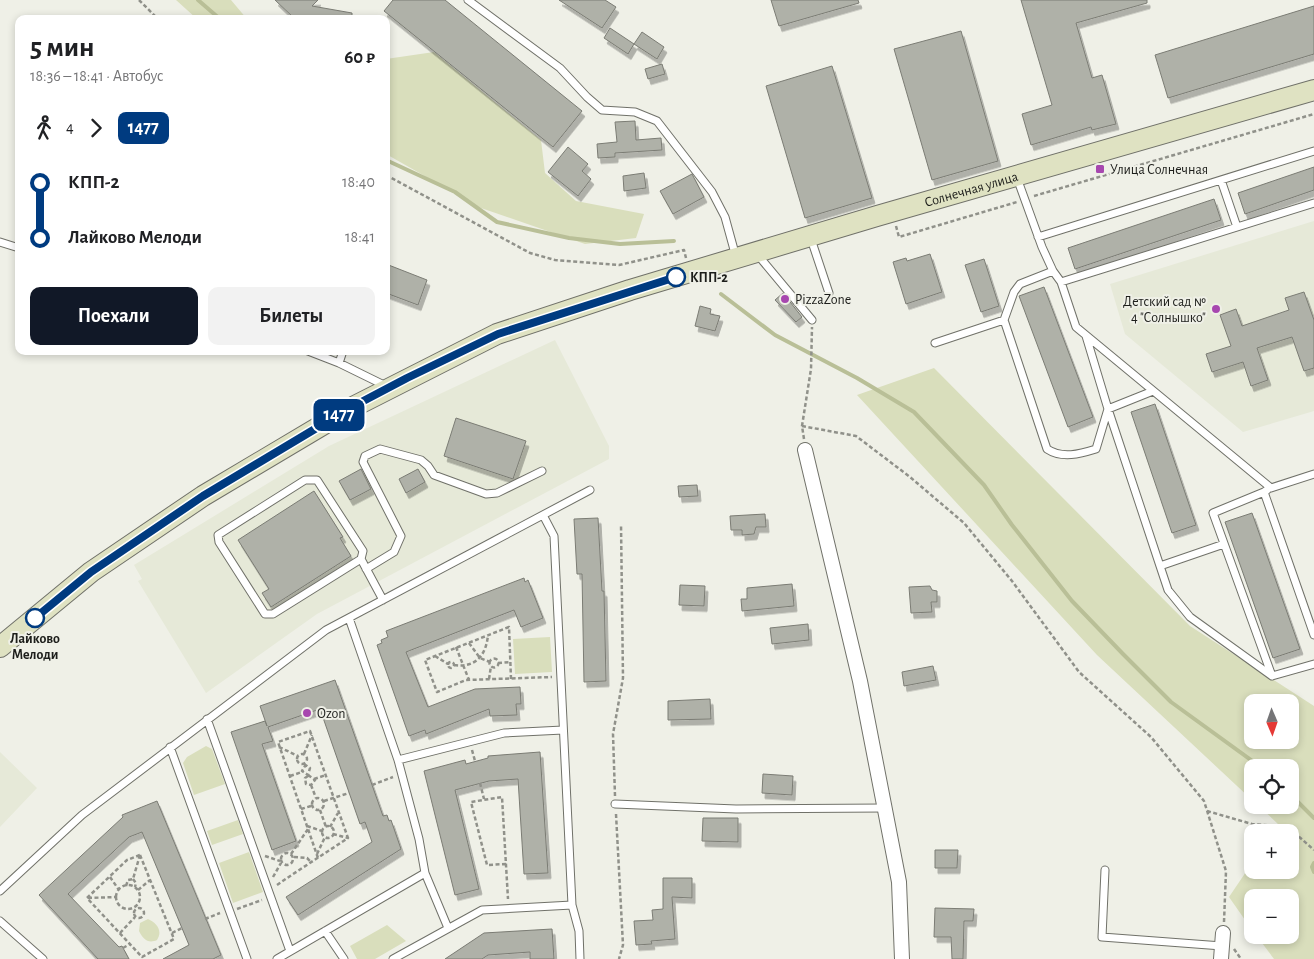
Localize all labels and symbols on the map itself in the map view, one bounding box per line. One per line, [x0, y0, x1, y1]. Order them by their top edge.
marker: Улица Солнечная [1094, 163, 1106, 175]
place label: Улица Солнечная [1110, 163, 1208, 177]
street label: Солнечная улица [923, 170, 1020, 210]
marker: КПП-2 [666, 267, 686, 287]
place label: КПП-2 [690, 271, 728, 285]
marker: PizzaZone [779, 293, 791, 305]
place label: PizzaZone [795, 293, 851, 307]
place label: Детский сад № 4 "Солнышко" [1123, 295, 1206, 325]
marker: Детский сад № 4 "Солнышко" [1210, 303, 1222, 315]
line badge: 1477 [304, 399, 374, 431]
marker: Лайково Мелоди [25, 608, 45, 628]
place label: Лайково Мелоди [10, 632, 60, 662]
north arrow [1244, 694, 1299, 749]
marker: Ozon [301, 707, 313, 719]
place label: Ozon [317, 707, 345, 721]

